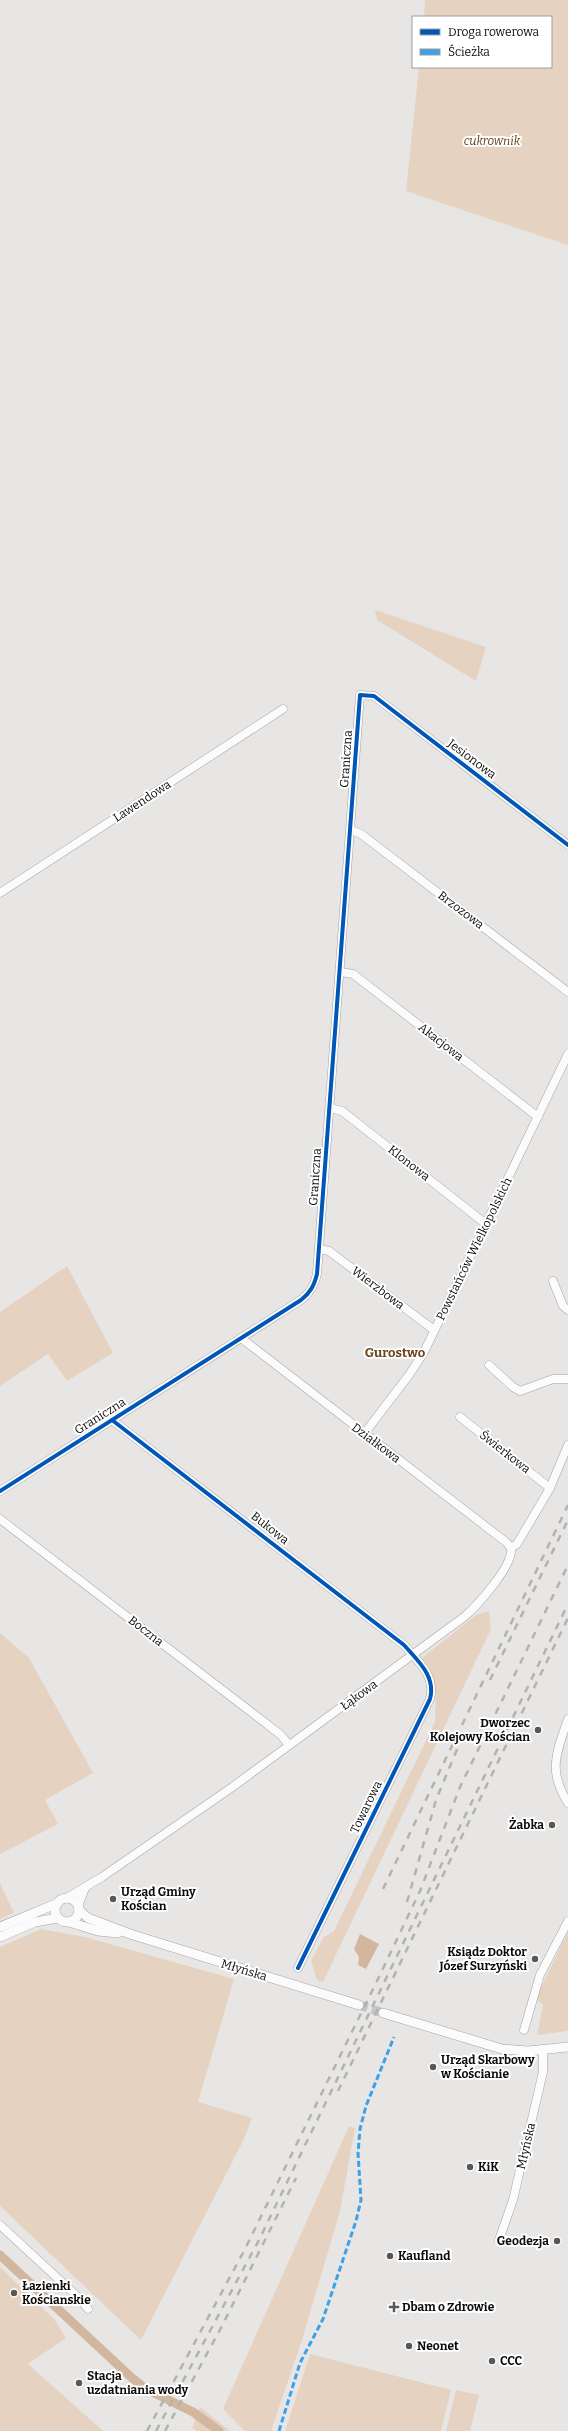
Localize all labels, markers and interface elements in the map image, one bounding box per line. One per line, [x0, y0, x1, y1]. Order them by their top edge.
legend [412, 16, 552, 68]
text: Droga rowerowa [448, 25, 540, 39]
text: Ścieżka [448, 44, 490, 59]
park label: cukrownik [464, 134, 521, 148]
street label: Graniczna [337, 729, 355, 788]
street label: Jesionowa [444, 736, 499, 782]
street label: Lawendowa [111, 777, 174, 825]
street label: Brzozowa [435, 888, 487, 932]
street label: Akacjowa [416, 1020, 467, 1064]
street label: Klonowa [385, 1142, 433, 1184]
street label: Graniczna [306, 1147, 324, 1206]
street label: Powstańców Wielkopolskich [433, 1175, 515, 1323]
street label: Wierzbowa [349, 1264, 408, 1313]
district label: Gurostwo [365, 1345, 426, 1360]
street label: Graniczna [72, 1395, 129, 1437]
street label: Działkowa [349, 1420, 403, 1466]
street label: Świerkowa [477, 1427, 534, 1476]
street label: Bukowa [248, 1509, 292, 1547]
street label: Boczna [126, 1613, 167, 1649]
street label: Łąkowa [338, 1677, 381, 1713]
place label: Dworzec Kolejowy Kościan [430, 1716, 530, 1745]
marker: Dworzec Kolejowy Kościan [533, 1725, 543, 1735]
street label: Towarowa [347, 1778, 385, 1836]
place label: Żabka [509, 1817, 544, 1832]
marker: Żabka [547, 1820, 557, 1830]
place label: Urząd Gminy Kościan [121, 1885, 196, 1913]
marker: Urząd Gminy Kościan [108, 1894, 118, 1904]
place label: Ksiądz Doktor Józef Surzyński [439, 1945, 527, 1973]
marker: Ksiądz Doktor Józef Surzyński [530, 1954, 540, 1964]
street label: Młyńska [219, 1956, 269, 1984]
place label: Urząd Skarbowy w Kościanie [440, 2053, 535, 2081]
marker: Urząd Skarbowy w Kościanie [428, 2062, 438, 2072]
street label: Młyńska [514, 2121, 538, 2171]
place label: KiK [478, 2160, 499, 2174]
marker: KiK [465, 2162, 475, 2172]
place label: Geodezja [497, 2234, 549, 2249]
marker: Geodezja [552, 2236, 562, 2246]
place label: Kaufland [398, 2249, 451, 2263]
marker: Kaufland [385, 2251, 395, 2261]
place label: Łazienki Kościanskie [22, 2279, 91, 2307]
marker: Łazienki Kościanskie [9, 2288, 19, 2298]
place label: Dbam o Zdrowie [402, 2300, 495, 2314]
marker: Dbam o Zdrowie [389, 2302, 399, 2312]
place label: Neonet [417, 2339, 459, 2353]
marker: Neonet [404, 2341, 414, 2351]
place label: CCC [500, 2354, 523, 2368]
marker: CCC [487, 2356, 497, 2366]
place label: Stacja uzdatniania wody [87, 2369, 189, 2397]
marker: Stacja uzdatniania wody [74, 2378, 84, 2388]

